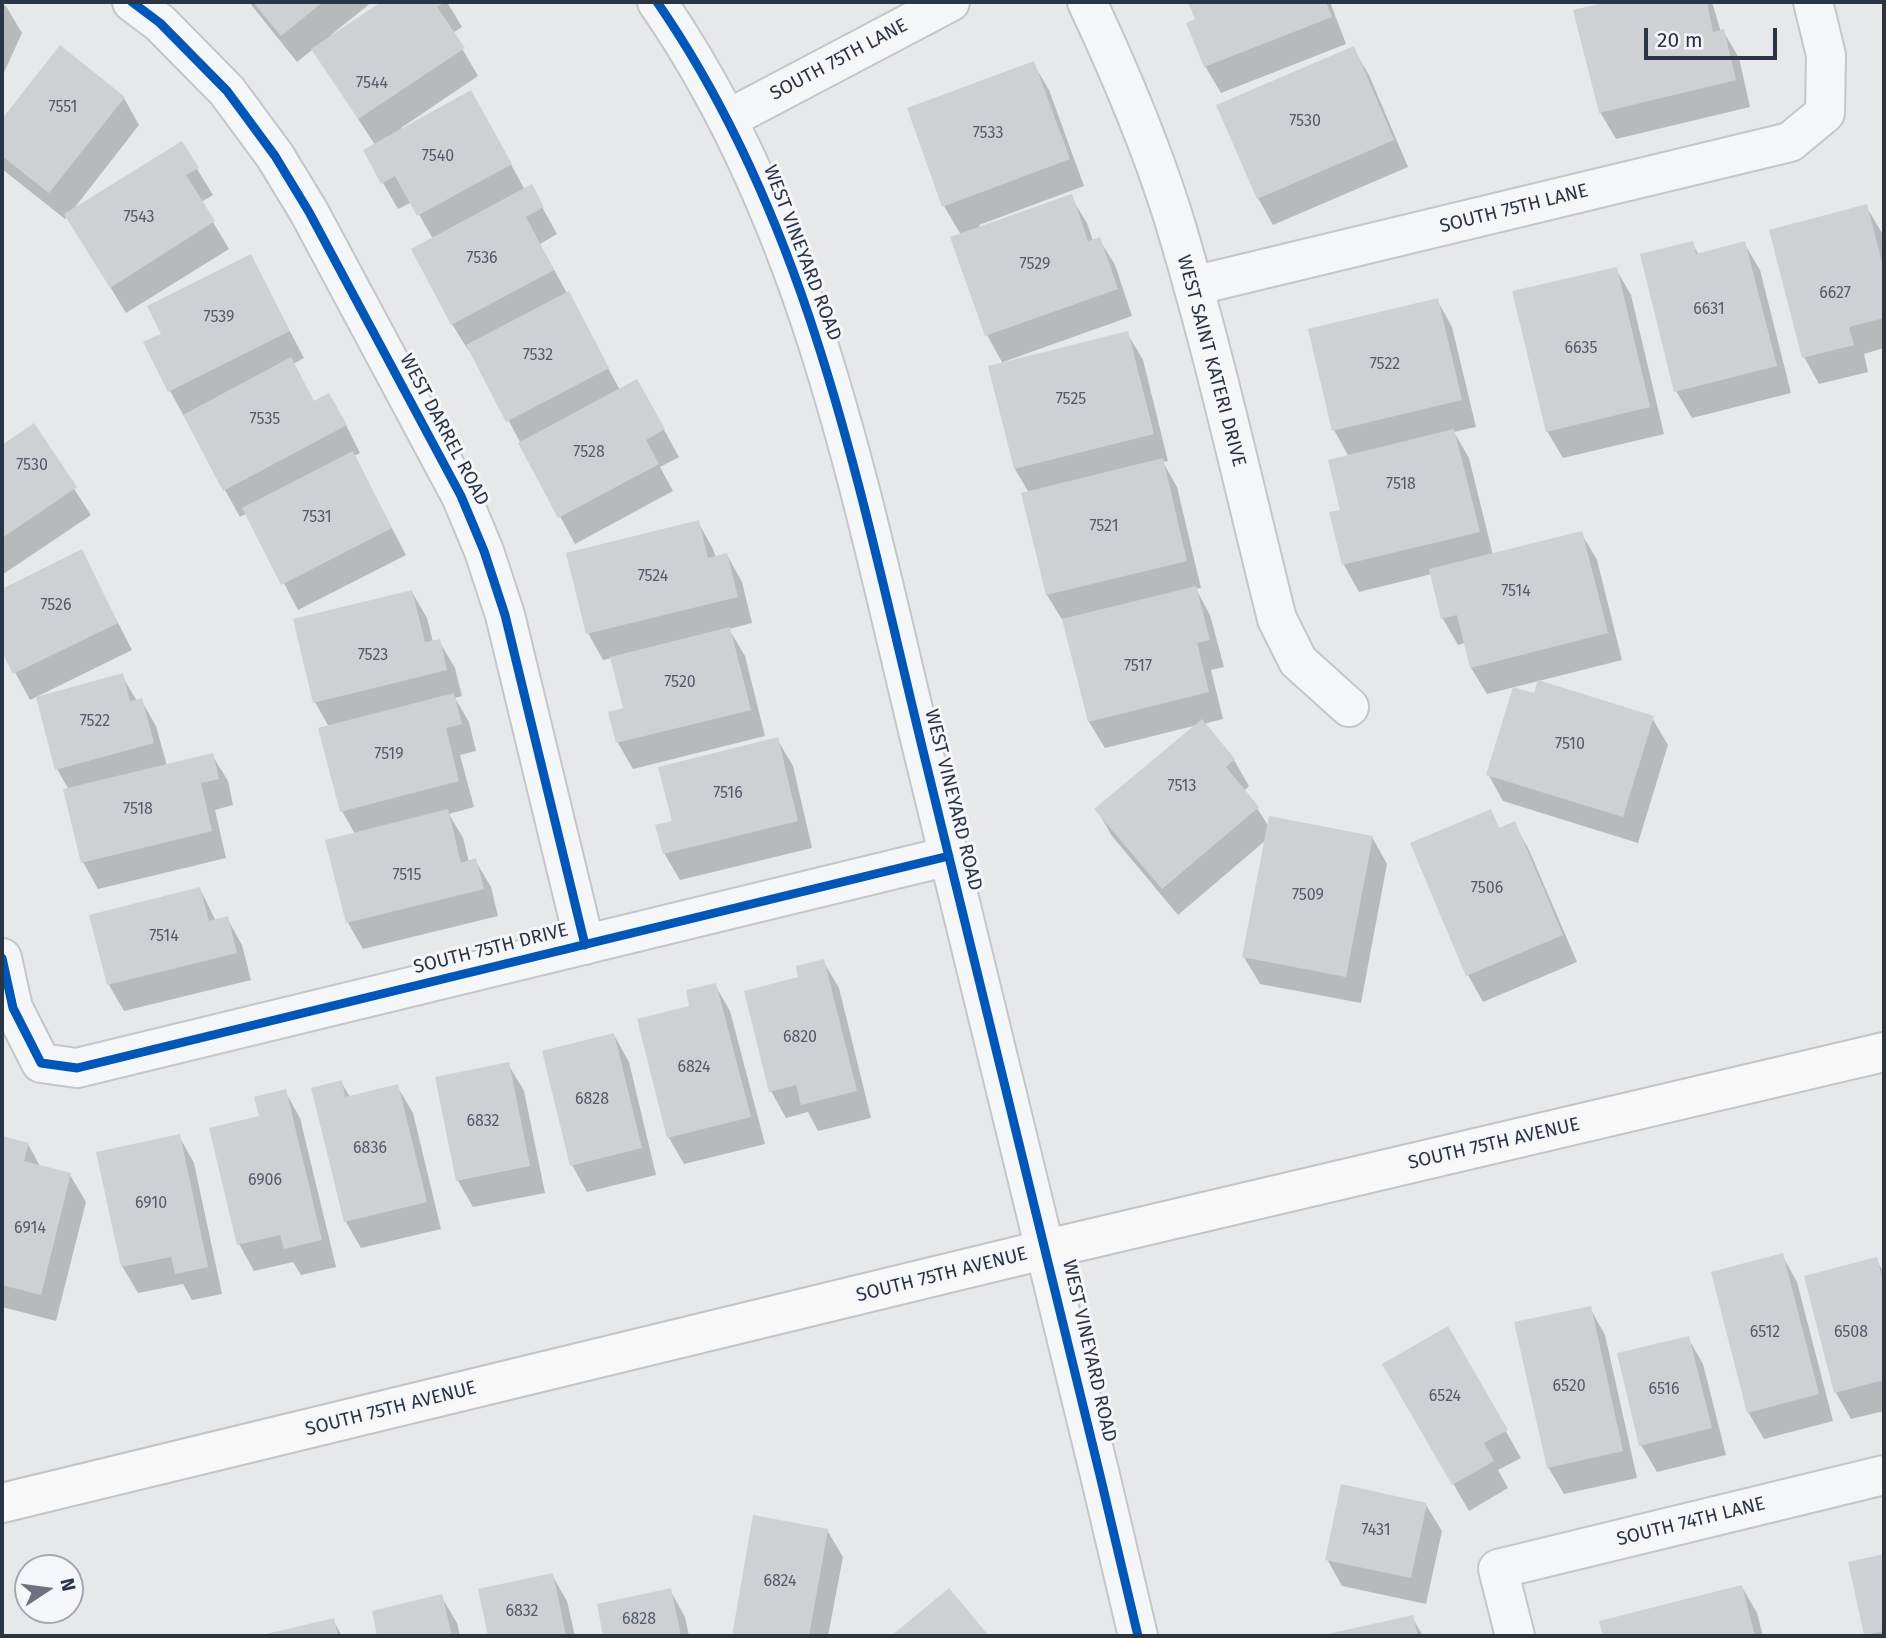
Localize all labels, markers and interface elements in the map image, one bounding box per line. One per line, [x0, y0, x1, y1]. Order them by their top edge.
street label: SOUTH 75TH LANE [767, 14, 911, 106]
scale bar [1648, 14, 1781, 58]
text: 20 m [1657, 27, 1703, 53]
house number: 7544 [356, 74, 388, 94]
house number: 7551 [49, 98, 77, 118]
house number: 7530 [1289, 112, 1321, 132]
house number: 7533 [973, 124, 1003, 144]
house number: 7540 [422, 147, 454, 167]
street label: WEST VINEYARD ROAD [758, 162, 846, 344]
street label: SOUTH 75TH LANE [1437, 180, 1591, 238]
house number: 7543 [123, 208, 155, 228]
house number: 7536 [466, 249, 498, 269]
street label: WEST SAINT KATERI DRIVE [1172, 253, 1250, 469]
house number: 7529 [1020, 255, 1050, 275]
house number: 6627 [1819, 284, 1851, 304]
house number: 6631 [1693, 300, 1725, 320]
house number: 7539 [204, 308, 234, 328]
house number: 6635 [1565, 339, 1597, 359]
house number: 7532 [523, 346, 553, 366]
street label: WEST DARREL ROAD [394, 350, 494, 510]
house number: 7522 [1370, 355, 1400, 375]
house number: 7525 [1056, 390, 1086, 410]
house number: 7535 [250, 410, 280, 430]
house number: 7528 [573, 443, 605, 463]
house number: 7530 [16, 456, 48, 476]
house number: 7518 [1386, 475, 1416, 495]
house number: 7531 [302, 508, 332, 528]
house number: 7521 [1089, 517, 1119, 537]
house number: 7524 [638, 567, 668, 587]
house number: 7514 [1501, 582, 1531, 602]
house number: 7526 [40, 596, 72, 616]
house number: 7523 [358, 646, 388, 666]
house number: 7517 [1124, 657, 1152, 677]
house number: 7520 [664, 673, 696, 693]
street label: WEST VINEYARD ROAD [919, 707, 987, 893]
house number: 7522 [80, 712, 110, 732]
house number: 7510 [1555, 735, 1585, 755]
house number: 7519 [374, 745, 404, 765]
house number: 7513 [1168, 777, 1196, 797]
house number: 7516 [713, 784, 743, 804]
house number: 7518 [123, 800, 153, 820]
house number: 7515 [392, 866, 422, 886]
house number: 7506 [1471, 879, 1503, 899]
house number: 7509 [1292, 886, 1324, 906]
street label: SOUTH 75TH DRIVE [411, 919, 571, 979]
house number: 7514 [149, 927, 179, 947]
house number: 6820 [783, 1028, 817, 1048]
house number: 6824 [677, 1058, 711, 1078]
house number: 6828 [575, 1090, 609, 1110]
house number: 6832 [466, 1112, 500, 1132]
street label: SOUTH 75TH AVENUE [1406, 1113, 1582, 1175]
house number: 6836 [353, 1139, 387, 1159]
house number: 6906 [248, 1171, 282, 1191]
house number: 6910 [135, 1194, 167, 1214]
house number: 6914 [14, 1219, 46, 1239]
street label: SOUTH 75TH AVENUE [854, 1243, 1030, 1307]
street label: WEST VINEYARD ROAD [1057, 1258, 1121, 1444]
house number: 6512 [1750, 1323, 1780, 1343]
house number: 6508 [1834, 1323, 1868, 1343]
street label: SOUTH 75TH AVENUE [303, 1377, 479, 1441]
house number: 6520 [1552, 1377, 1586, 1397]
house number: 6516 [1648, 1380, 1680, 1400]
house number: 6524 [1429, 1387, 1461, 1407]
street label: SOUTH 74TH LANE [1615, 1493, 1767, 1551]
house number: 7431 [1361, 1521, 1391, 1541]
north arrow [14, 1554, 84, 1624]
house number: 6824 [763, 1572, 797, 1592]
text: N [55, 1576, 81, 1593]
house number: 6832 [505, 1602, 539, 1622]
house number: 6828 [622, 1610, 656, 1630]

